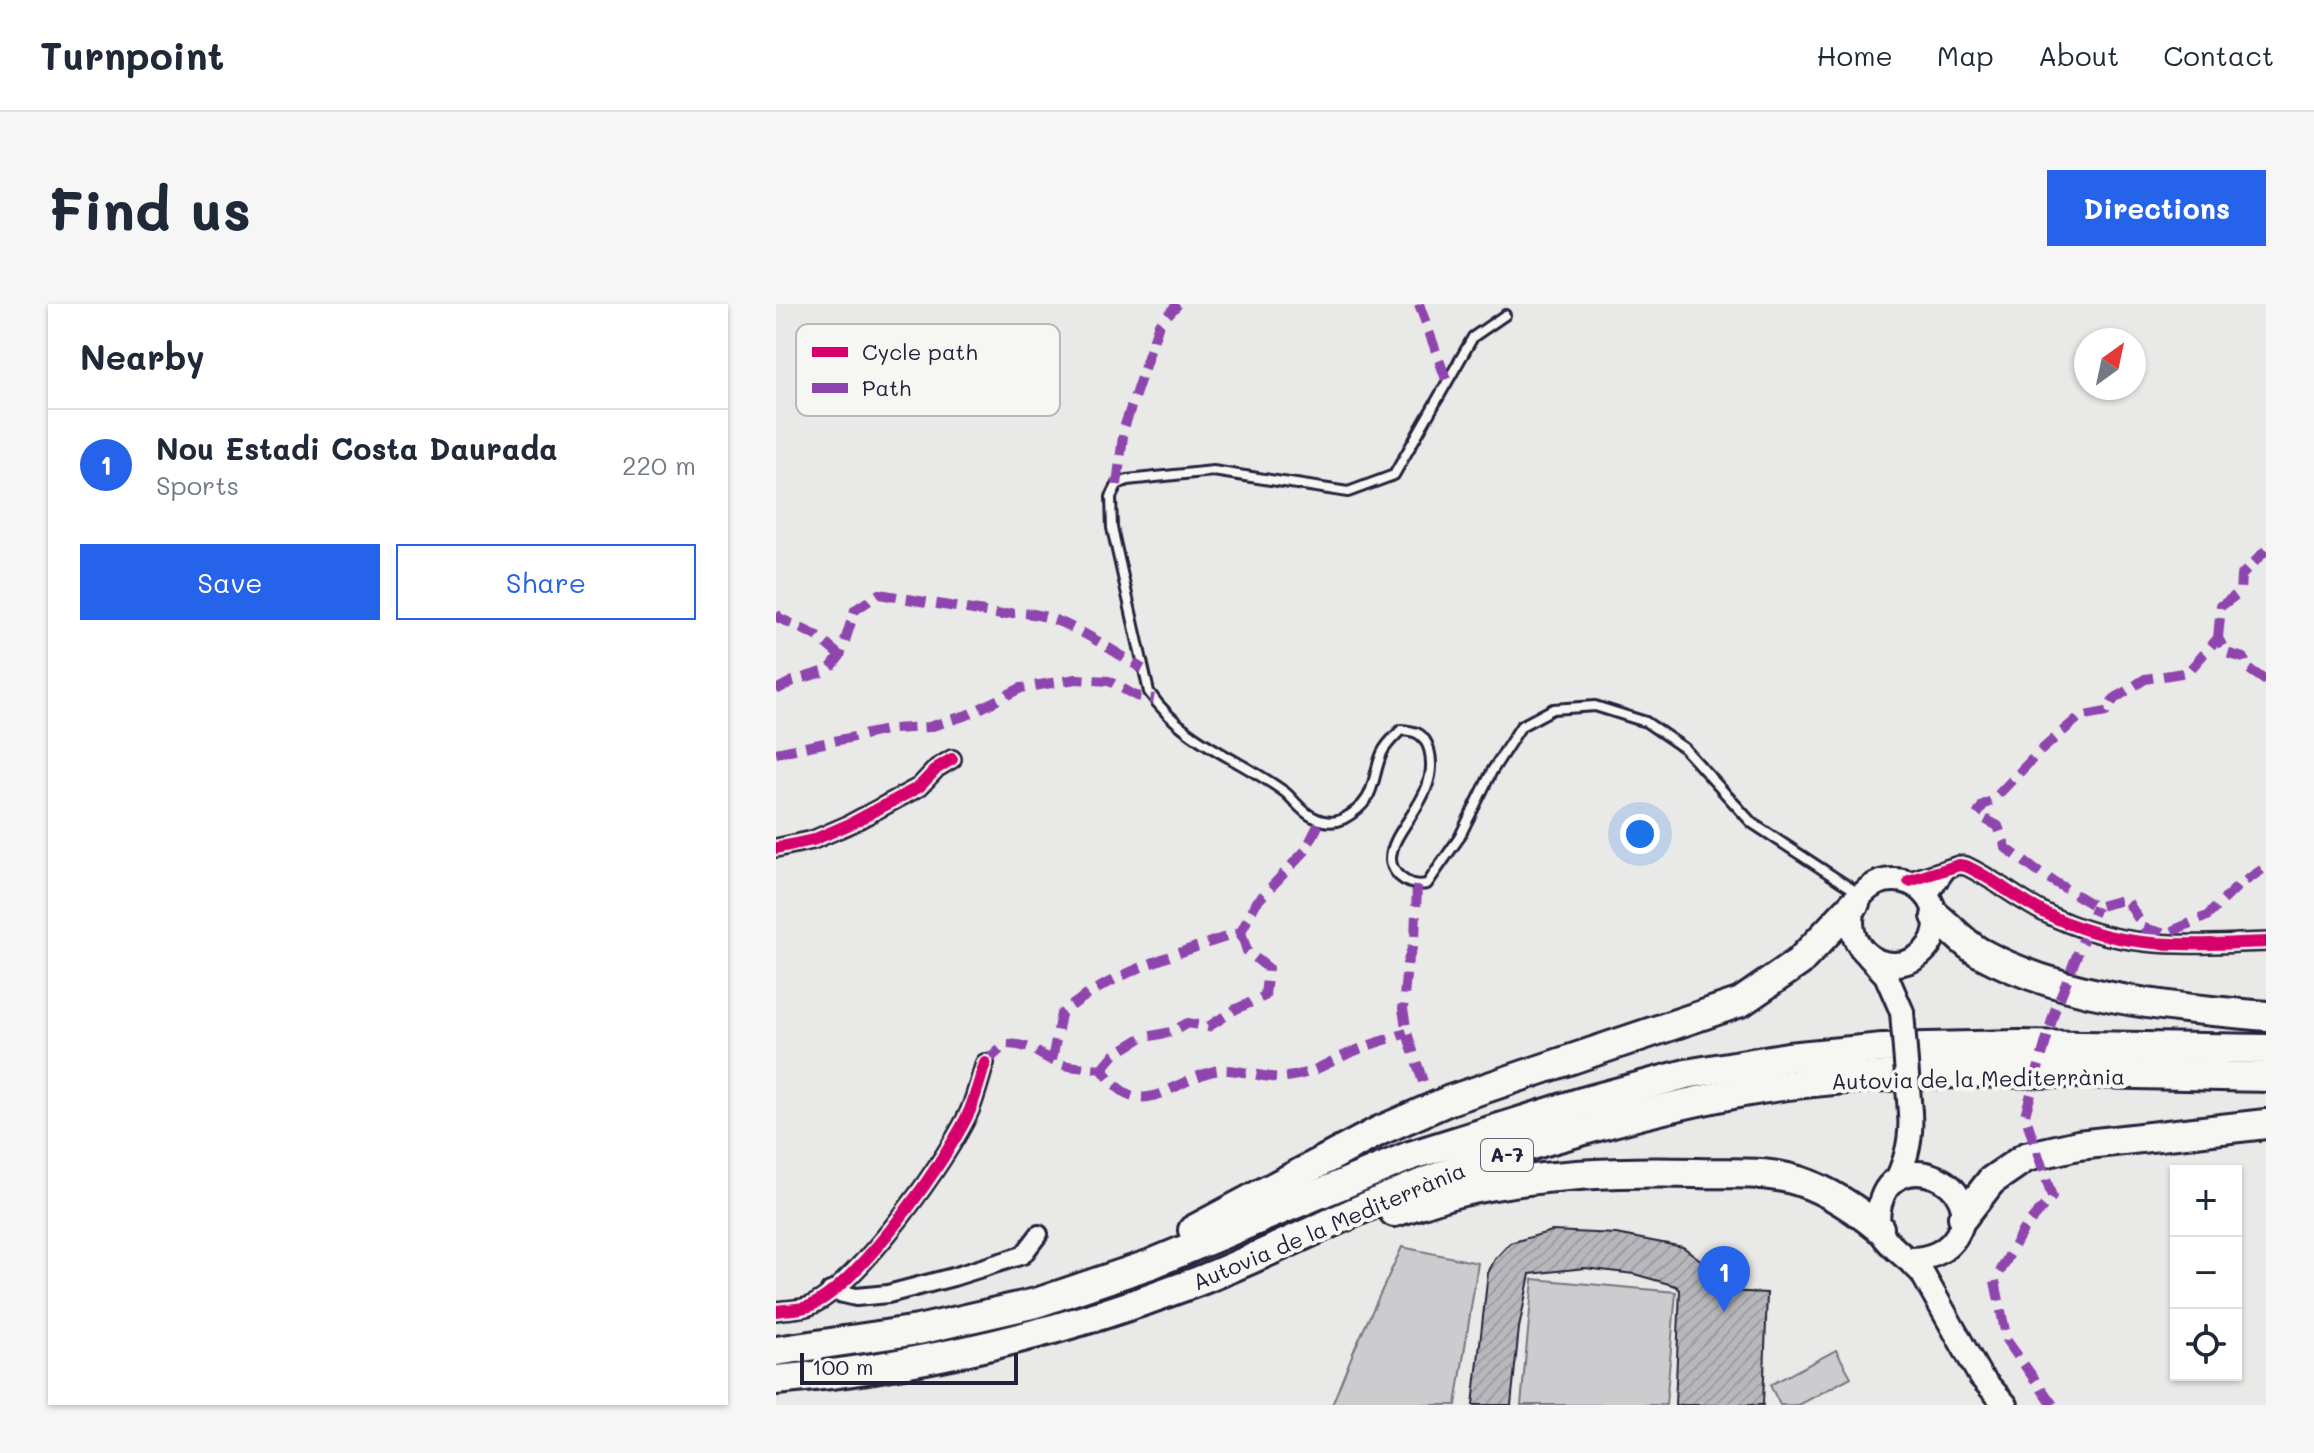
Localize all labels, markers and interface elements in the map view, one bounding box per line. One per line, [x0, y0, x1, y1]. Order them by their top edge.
text: Turnpoint [40, 30, 224, 80]
text: Home [1817, 37, 1893, 73]
text: Map [1937, 37, 1994, 73]
text: About [2038, 37, 2119, 73]
text: Contact [2163, 37, 2274, 73]
button: Directions [2047, 170, 2266, 246]
text: Find us [48, 172, 251, 245]
legend [796, 324, 1060, 416]
north arrow [2074, 328, 2146, 400]
text: Nearby [80, 334, 205, 379]
text: Cycle path [862, 337, 978, 366]
text: Path [862, 373, 911, 402]
text: Nou Estadi Costa Daurada [156, 428, 558, 468]
text: 1 [100, 448, 112, 482]
text: 220 m [622, 448, 696, 482]
text: Sports [156, 468, 239, 502]
button: Save [80, 544, 380, 620]
button: Share [396, 544, 696, 620]
your location [1620, 814, 1660, 854]
street label: Autovia de la Mediterrània [1831, 1061, 2125, 1096]
road number: A-7 [1481, 1139, 1533, 1171]
street label: Autovia de la Mediterrània [1188, 1155, 1470, 1296]
map controls [2170, 1165, 2242, 1381]
button: + [2170, 1165, 2242, 1237]
button: − [2170, 1237, 2242, 1309]
pin: 1 [1698, 1246, 1750, 1312]
button: locate [2170, 1309, 2242, 1381]
scale bar [800, 1349, 1018, 1385]
text: 100 m [812, 1352, 874, 1381]

